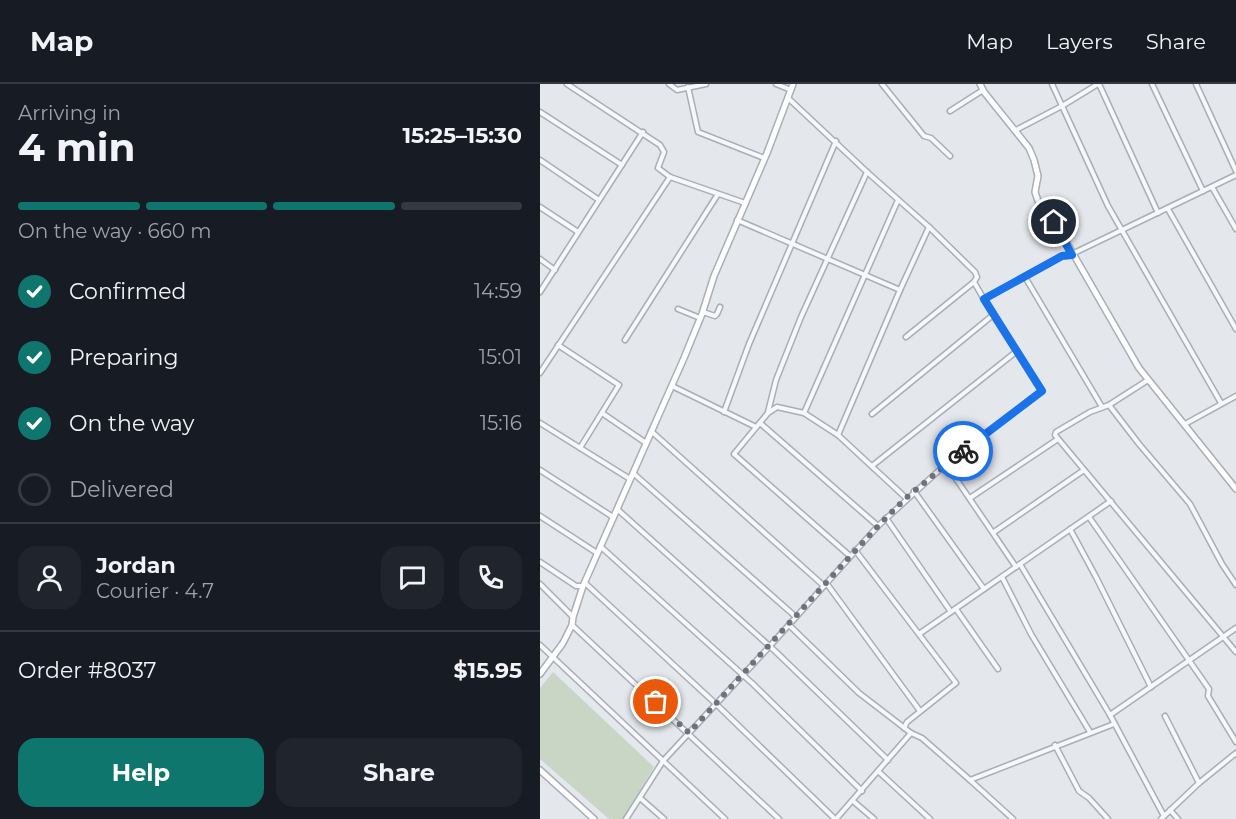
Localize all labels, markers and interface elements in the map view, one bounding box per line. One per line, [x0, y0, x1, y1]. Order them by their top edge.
text: Map [30, 24, 93, 58]
text: Map [966, 29, 1013, 54]
text: Layers [1046, 29, 1113, 54]
text: Share [1146, 29, 1206, 54]
text: Arriving in [18, 101, 121, 125]
text: 15:25–15:30 [402, 122, 522, 149]
text: 4 min [18, 123, 136, 171]
pin [1028, 196, 1079, 247]
icon: home [1037, 205, 1070, 238]
text: On the way · 660 m [18, 219, 212, 243]
icon: check [18, 275, 51, 308]
text: Confirmed [69, 278, 186, 305]
text: 14:59 [474, 279, 522, 303]
icon: check [18, 341, 51, 374]
text: Preparing [69, 344, 178, 371]
text: 15:01 [479, 345, 522, 369]
icon: check [18, 407, 51, 440]
text: On the way [69, 410, 194, 437]
text: 15:16 [480, 411, 522, 435]
courier [933, 421, 993, 481]
icon: bike [947, 435, 980, 468]
text: Delivered [69, 476, 174, 503]
button: person [18, 546, 81, 609]
button: chat [381, 546, 444, 609]
button: phone [459, 546, 522, 609]
text: Jordan [96, 552, 176, 579]
text: Courier · 4.7 [96, 579, 214, 603]
text: Order #8037 [18, 657, 157, 684]
text: $15.95 [454, 657, 522, 684]
pin [630, 676, 681, 727]
icon: bag [639, 685, 672, 718]
button: Help [18, 738, 264, 807]
button: Share [276, 738, 522, 807]

